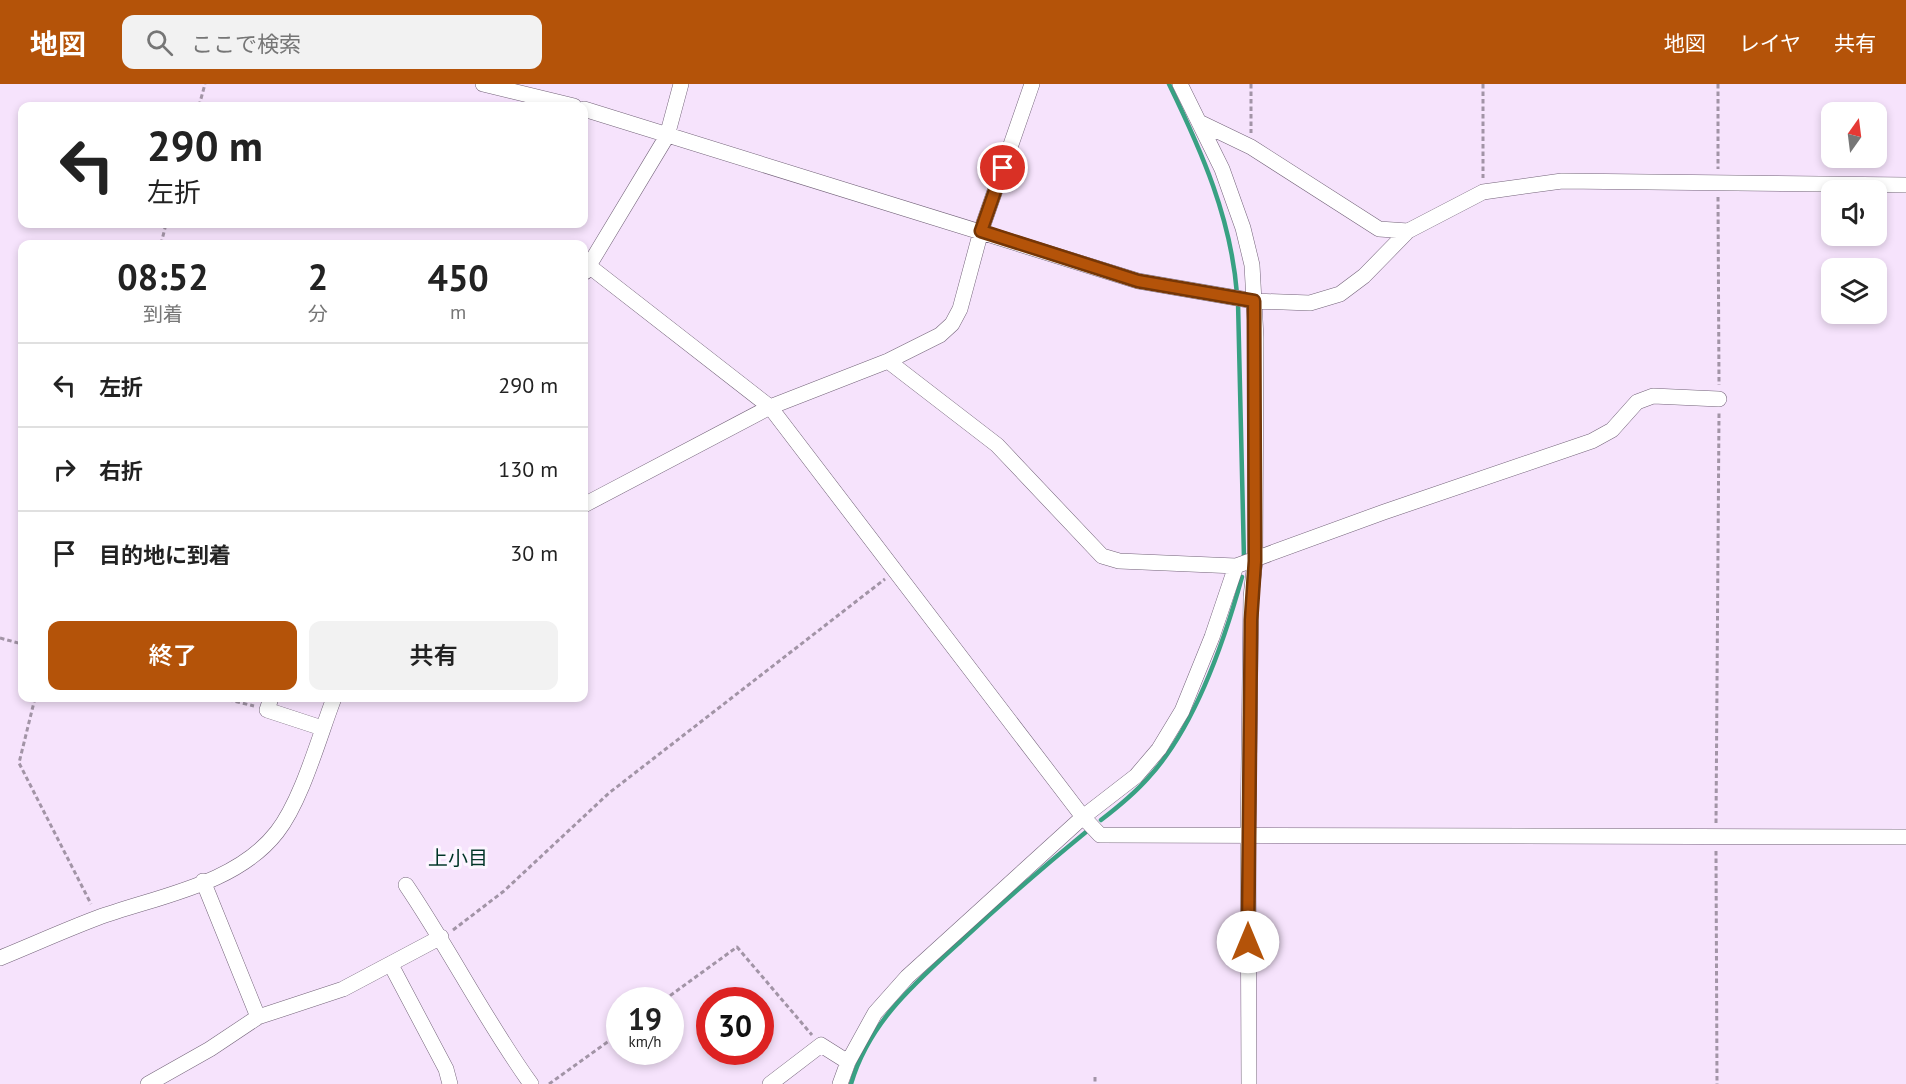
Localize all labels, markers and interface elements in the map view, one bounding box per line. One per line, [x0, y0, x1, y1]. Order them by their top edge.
search box [122, 15, 542, 69]
text: 地図 [30, 25, 86, 62]
icon: search [143, 26, 176, 59]
text: ここで検索 [191, 30, 301, 58]
text: 地図 [1664, 30, 1706, 57]
text: レイヤ [1739, 30, 1801, 57]
text: 共有 [1834, 30, 1876, 57]
north arrow [1821, 102, 1887, 168]
map controls [1821, 102, 1887, 324]
text: 290 m [147, 118, 263, 173]
icon: left [48, 126, 126, 204]
pin [977, 142, 1028, 193]
icon: arrive [986, 151, 1019, 184]
text: 左折 [147, 175, 201, 209]
button: sound [1821, 180, 1887, 246]
text: 08:52 [117, 253, 209, 300]
text: 2 [308, 253, 328, 300]
text: 450 [427, 254, 489, 301]
button: layers [1821, 258, 1887, 324]
text: m [450, 299, 466, 325]
text: 到着 [143, 301, 183, 327]
text: 分 [308, 301, 328, 327]
icon: left [48, 369, 81, 402]
text: 290 m [498, 371, 558, 399]
text: 左折 [99, 373, 143, 401]
icon: right [48, 453, 81, 486]
text: 130 m [498, 455, 558, 483]
text: 右折 [99, 457, 143, 485]
icon: arrive [48, 537, 81, 570]
text: 30 m [510, 539, 558, 567]
text: 目的地に到着 [99, 541, 231, 569]
button: 終了 [48, 621, 297, 690]
button: 共有 [309, 621, 558, 690]
district label: 上小目 [428, 845, 488, 871]
position arrow [1216, 910, 1280, 974]
speed limit sign: 30 [696, 987, 774, 1065]
text: 19 [628, 999, 662, 1038]
text: km/h [629, 1032, 661, 1051]

